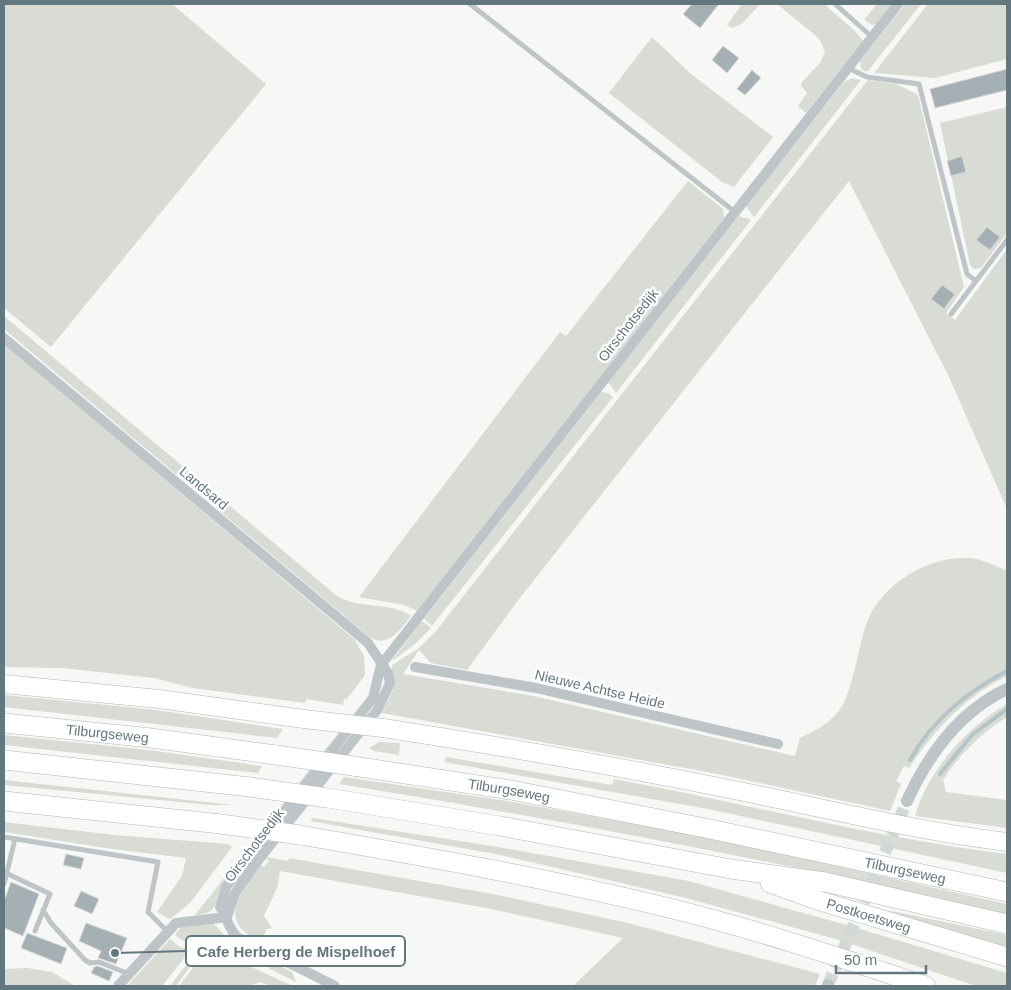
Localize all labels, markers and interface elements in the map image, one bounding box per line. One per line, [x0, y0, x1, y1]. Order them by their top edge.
street label: Oirschotsedijk [595, 285, 662, 365]
street label: Landsard [176, 463, 232, 513]
street label: Nieuwe Achtse Heide [533, 666, 667, 712]
street label: Tilburgseweg [65, 721, 149, 746]
street label: Tilburgseweg [467, 776, 551, 805]
street label: Oirschotsedijk [221, 804, 287, 885]
street label: Tilburgseweg [863, 854, 947, 887]
street label: Postkoetsweg [825, 895, 913, 936]
callout: Cafe Herberg de Mispelhoef [186, 936, 405, 966]
scale bar [836, 942, 926, 974]
text: Cafe Herberg de Mispelhoef [197, 943, 396, 960]
text: 50 m [844, 951, 877, 968]

